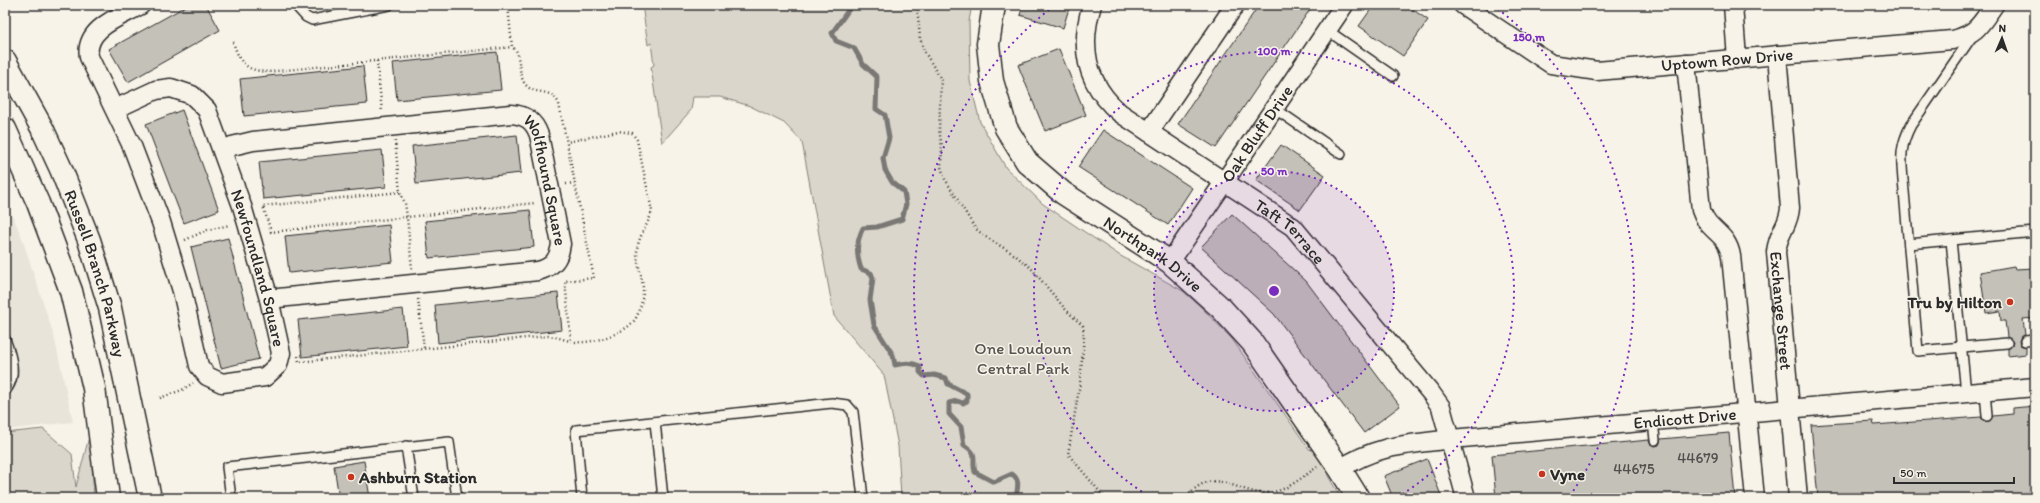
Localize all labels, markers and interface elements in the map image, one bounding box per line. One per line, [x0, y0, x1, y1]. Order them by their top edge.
north arrow [1982, 18, 2022, 58]
text: N [1998, 22, 2006, 35]
text: 150 m [1513, 30, 1546, 44]
text: 100 m [1257, 44, 1291, 58]
street label: Uptown Row Drive [1660, 44, 1794, 75]
street label: Oak Bluff Drive [1217, 81, 1297, 186]
street label: Wolfhound Square [519, 110, 571, 247]
text: 50 m [1261, 164, 1288, 178]
street label: Russell Branch Parkway [60, 187, 130, 359]
street label: Newfoundland Square [227, 187, 289, 349]
street label: Taft Terrace [1251, 195, 1330, 268]
street label: Northpark Drive [1100, 212, 1206, 296]
street label: Exchange Street [1766, 251, 1797, 371]
centre of rings [1267, 284, 1281, 298]
place label: Tru by Hilton [1906, 292, 2002, 313]
marker: Tru by Hilton [2005, 297, 2015, 307]
park label: One Loudoun Central Park [974, 338, 1072, 378]
street label: Endicott Drive [1632, 404, 1737, 433]
house number: 44679 [1677, 449, 1719, 467]
scale bar [1894, 459, 2014, 485]
house number: 44675 [1613, 460, 1655, 478]
place label: Vyne [1550, 464, 1585, 485]
text: 50 m [1900, 466, 1926, 480]
place label: Ashburn Station [358, 467, 478, 487]
marker: Vyne [1537, 469, 1547, 479]
marker: Ashburn Station [346, 472, 356, 482]

